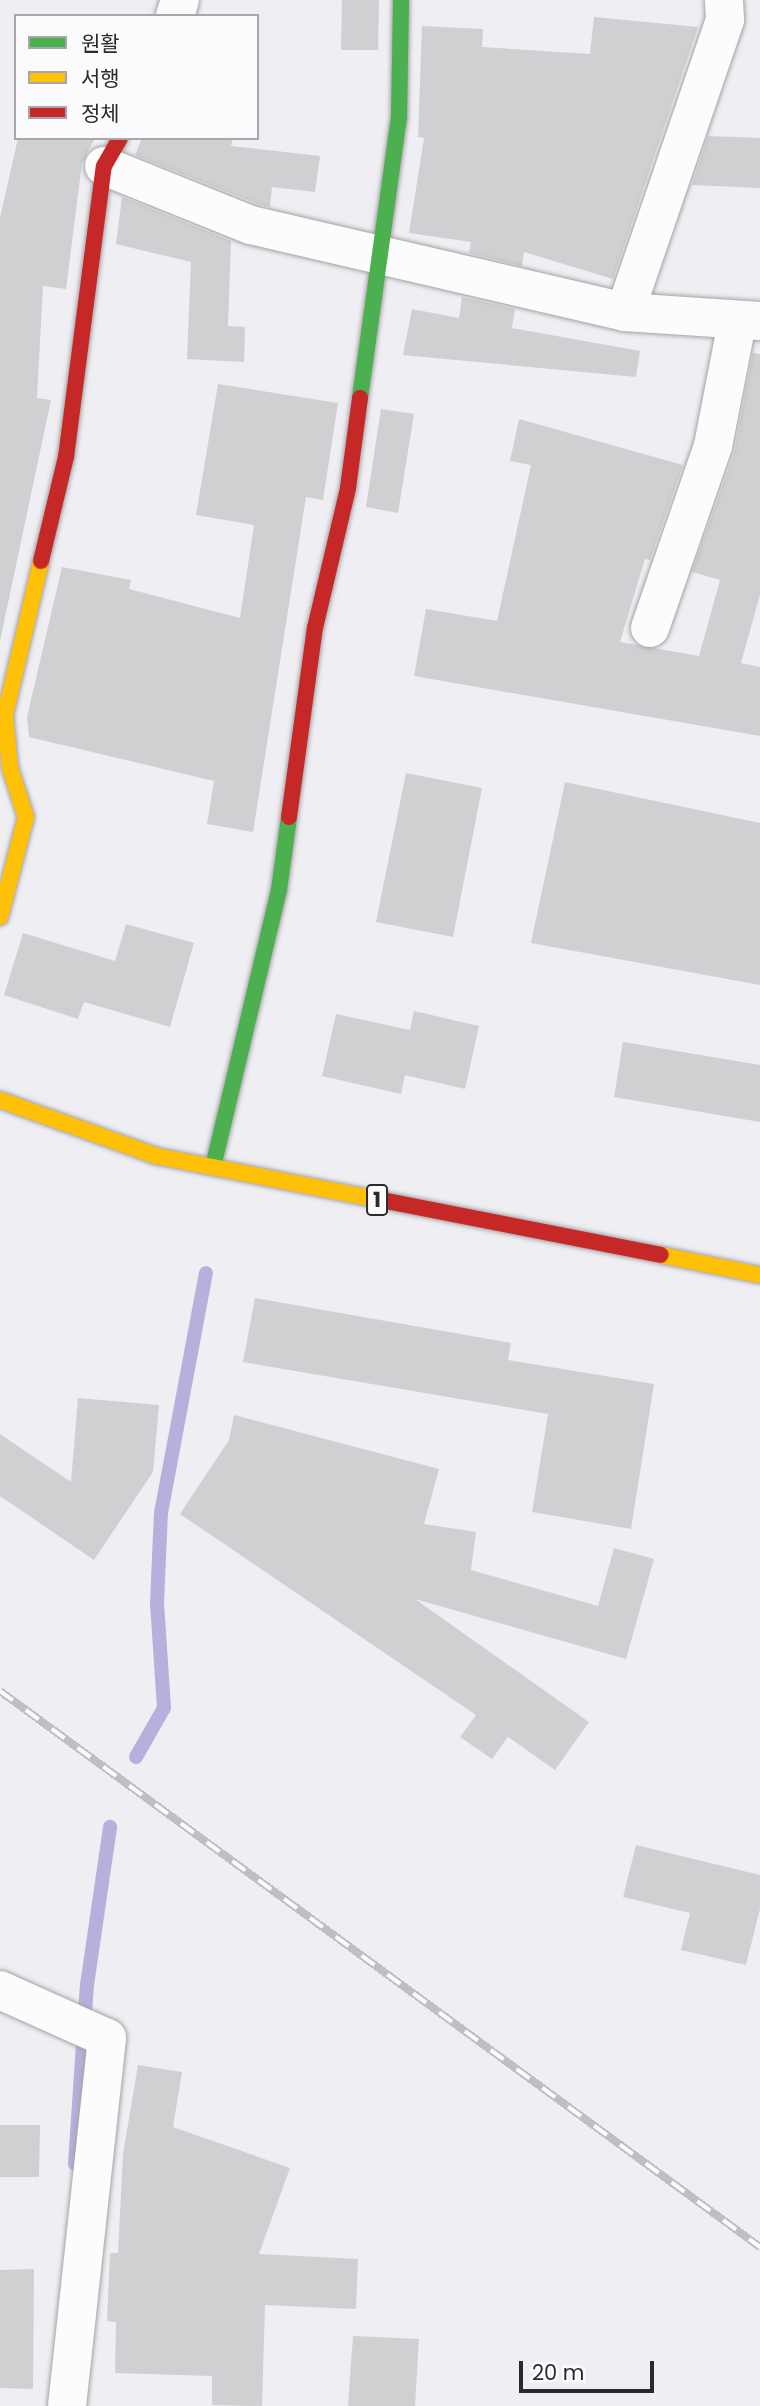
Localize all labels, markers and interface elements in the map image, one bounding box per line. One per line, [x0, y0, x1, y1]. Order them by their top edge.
legend [14, 14, 259, 140]
text: 원활 [81, 29, 120, 58]
text: 서행 [81, 64, 120, 93]
text: 정체 [81, 99, 120, 128]
road number: 1 [365, 1182, 389, 1218]
scale bar [522, 2346, 657, 2390]
text: 20 m [532, 2358, 585, 2387]

